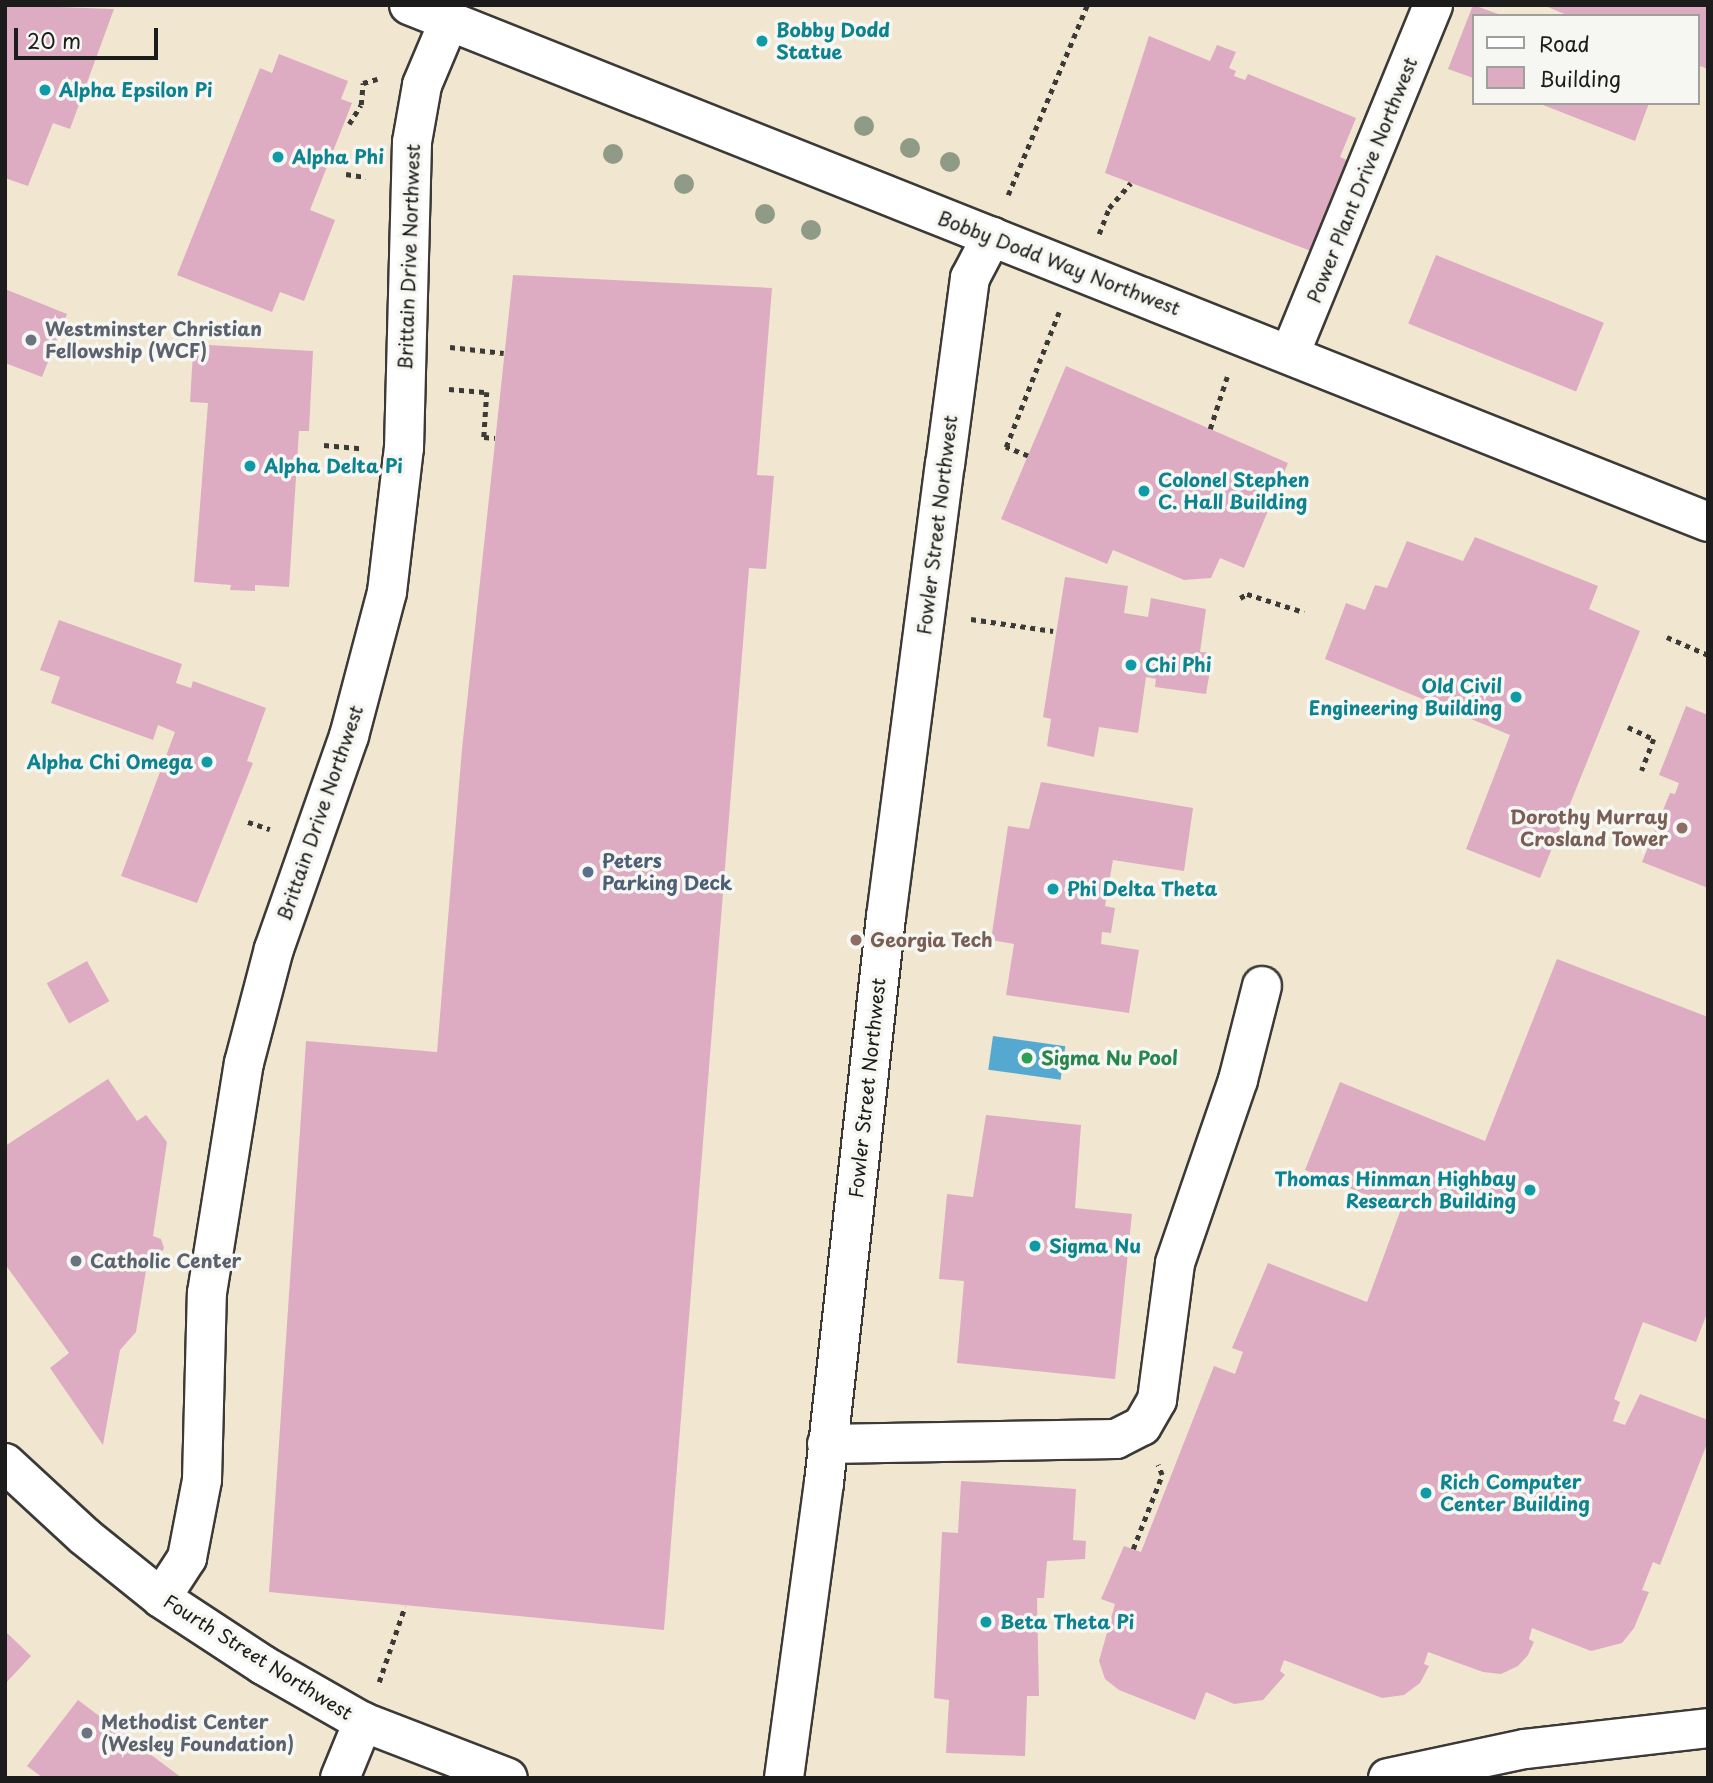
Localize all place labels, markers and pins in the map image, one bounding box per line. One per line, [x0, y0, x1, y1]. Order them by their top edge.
place label: Bobby Dodd Statue [776, 19, 890, 63]
marker: Bobby Dodd Statue [754, 33, 770, 49]
place label: Alpha Epsilon Pi [59, 79, 213, 101]
marker: Alpha Epsilon Pi [37, 82, 53, 98]
place label: Alpha Phi [292, 146, 384, 168]
marker: Alpha Phi [270, 149, 286, 165]
place label: Westminster Christian Fellowship (WCF) [45, 318, 262, 362]
marker: Westminster Christian Fellowship (WCF) [23, 332, 39, 348]
place label: Alpha Delta Pi [264, 455, 403, 477]
marker: Alpha Delta Pi [242, 458, 258, 474]
place label: Colonel Stephen C. Hall Building [1158, 469, 1311, 513]
marker: Colonel Stephen C. Hall Building [1136, 483, 1152, 499]
place label: Chi Phi [1145, 654, 1213, 676]
marker: Chi Phi [1123, 657, 1139, 673]
place label: Old Civil Engineering Building [1307, 675, 1502, 719]
marker: Old Civil Engineering Building [1508, 689, 1524, 705]
place label: Alpha Chi Omega [25, 751, 193, 773]
marker: Alpha Chi Omega [199, 754, 215, 770]
place label: Dorothy Murray Crosland Tower [1510, 806, 1668, 850]
marker: Dorothy Murray Crosland Tower [1674, 820, 1690, 836]
place label: Peters Parking Deck [602, 850, 734, 894]
marker: Peters Parking Deck [580, 864, 596, 880]
place label: Phi Delta Theta [1067, 878, 1218, 900]
marker: Phi Delta Theta [1045, 881, 1061, 897]
place label: Georgia Tech [870, 929, 994, 951]
marker: Georgia Tech [848, 932, 864, 948]
place label: Sigma Nu Pool [1041, 1047, 1180, 1069]
marker: Sigma Nu Pool [1019, 1050, 1035, 1066]
place label: Thomas Hinman Highbay Research Building [1276, 1168, 1516, 1212]
marker: Thomas Hinman Highbay Research Building [1522, 1182, 1538, 1198]
place label: Sigma Nu [1049, 1235, 1142, 1257]
marker: Sigma Nu [1027, 1238, 1043, 1254]
place label: Catholic Center [90, 1250, 243, 1272]
marker: Catholic Center [68, 1253, 84, 1269]
place label: Rich Computer Center Building [1440, 1471, 1590, 1515]
marker: Rich Computer Center Building [1418, 1485, 1434, 1501]
place label: Beta Theta Pi [1000, 1611, 1133, 1633]
marker: Beta Theta Pi [978, 1614, 994, 1630]
place label: Methodist Center (Wesley Foundation) [101, 1711, 296, 1755]
marker: Methodist Center (Wesley Foundation) [79, 1725, 95, 1741]

